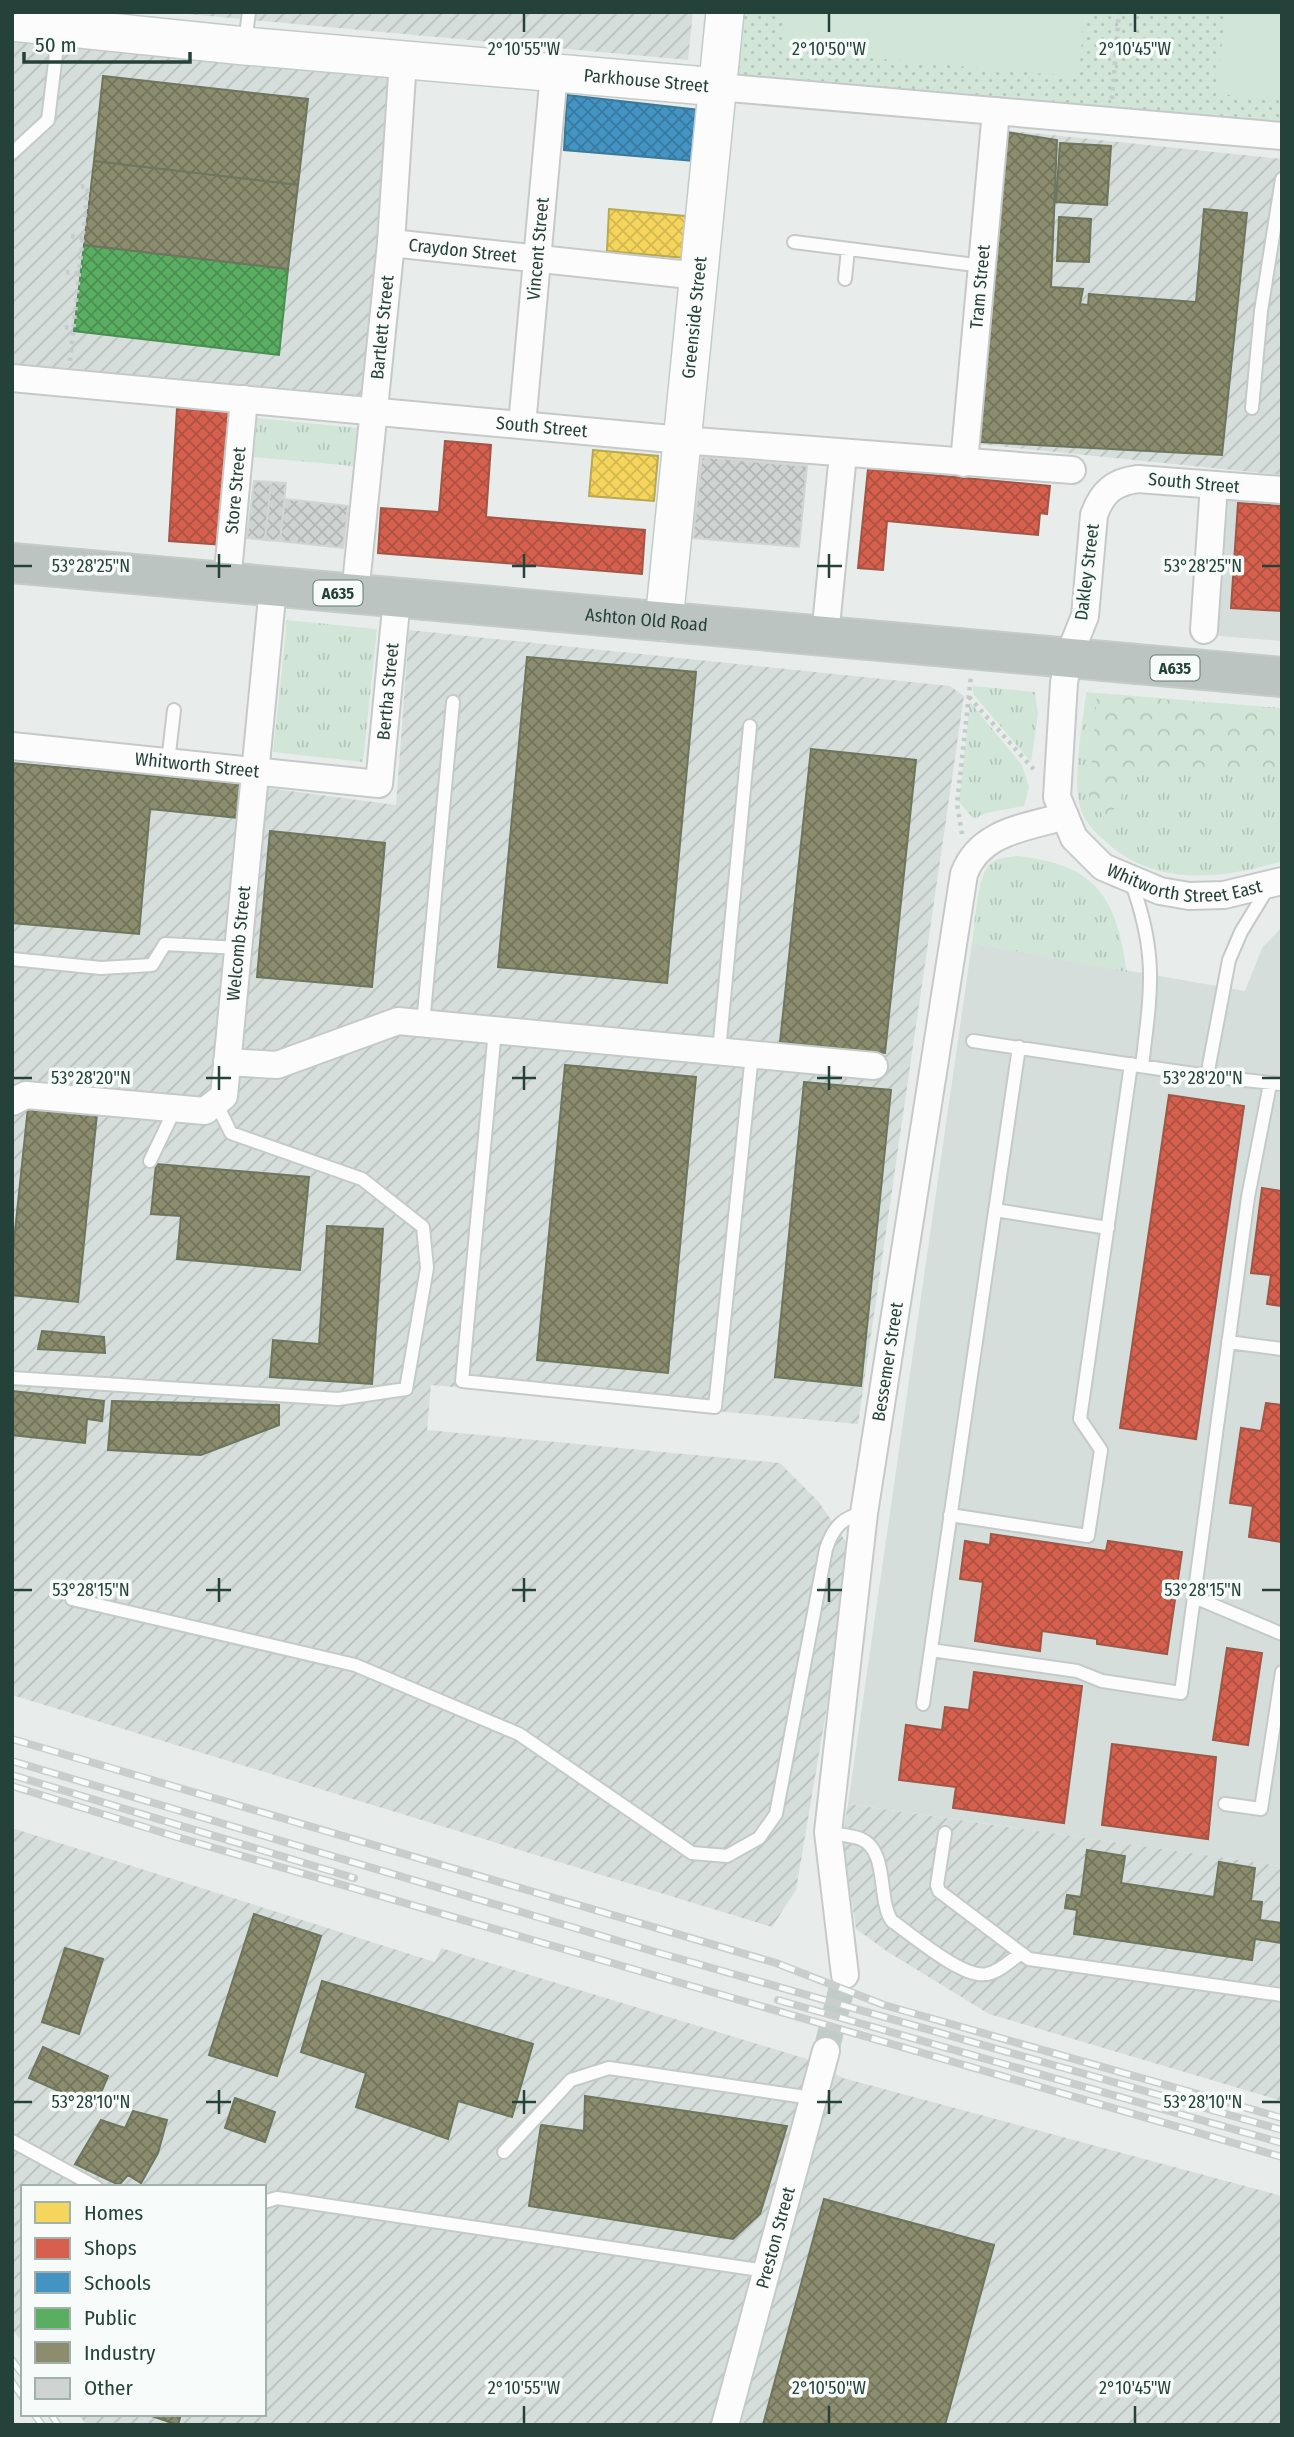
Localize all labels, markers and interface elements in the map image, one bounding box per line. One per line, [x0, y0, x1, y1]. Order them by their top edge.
scale bar [24, 21, 191, 65]
text: 50 m [35, 32, 77, 58]
text: 2°10'55"W [488, 38, 561, 60]
text: 2°10'50"W [792, 38, 867, 60]
text: 2°10'45"W [1099, 38, 1172, 60]
street label: Parkhouse Street [583, 64, 710, 97]
street label: Vincent Street [522, 196, 554, 301]
street label: Craydon Street [408, 234, 518, 267]
street label: Tram Street [965, 243, 995, 330]
street label: Greenside Street [677, 255, 712, 380]
street label: Bartlett Street [366, 274, 399, 381]
street label: South Street [495, 412, 589, 442]
street label: Store Street [221, 446, 251, 535]
street label: South Street [1147, 468, 1241, 498]
street label: Dakley Street [1070, 522, 1104, 622]
text: 53°28'25"N [52, 555, 130, 577]
text: 53°28'25"N [1164, 555, 1242, 577]
road number: A635 [314, 580, 362, 606]
street label: Ashton Old Road [584, 604, 709, 636]
street label: Bertha Street [372, 642, 404, 741]
road number: A635 [1150, 656, 1200, 680]
street label: Whitworth Street [134, 748, 260, 783]
street label: Whitworth Street East [1104, 859, 1264, 907]
street label: Welcomb Street [222, 885, 255, 1002]
text: 53°28'20"N [51, 1067, 131, 1089]
text: 53°28'20"N [1163, 1067, 1243, 1089]
street label: Bessemer Street [867, 1301, 908, 1423]
text: 53°28'15"N [52, 1579, 130, 1601]
text: 53°28'15"N [1164, 1579, 1242, 1601]
text: 53°28'10"N [52, 2091, 130, 2113]
text: 53°28'10"N [1164, 2091, 1242, 2113]
street label: Preston Street [751, 2184, 800, 2291]
legend [21, 2185, 266, 2416]
text: Homes [84, 2200, 143, 2226]
text: Shops [84, 2235, 137, 2261]
text: Schools [84, 2270, 151, 2296]
text: Public [84, 2305, 136, 2331]
text: Industry [84, 2340, 156, 2366]
text: Other [84, 2375, 133, 2401]
text: 2°10'55"W [488, 2377, 561, 2399]
text: 2°10'50"W [792, 2377, 867, 2399]
text: 2°10'45"W [1099, 2377, 1172, 2399]

